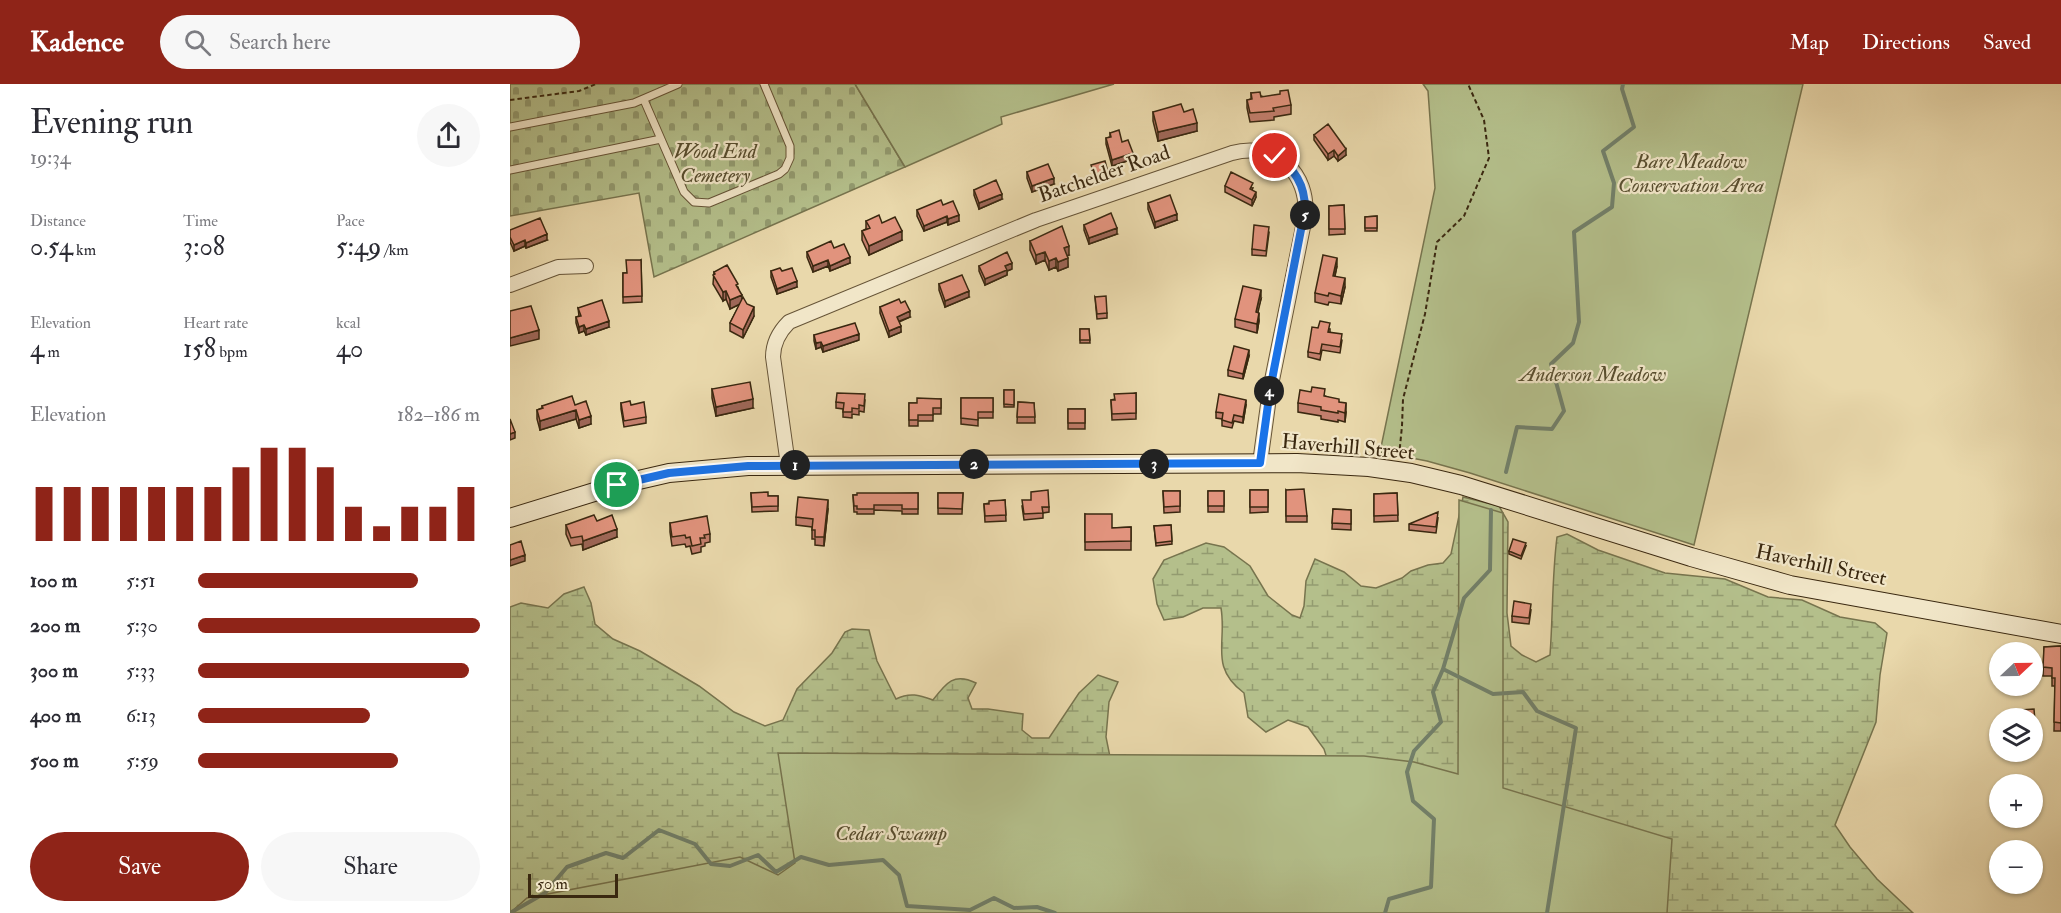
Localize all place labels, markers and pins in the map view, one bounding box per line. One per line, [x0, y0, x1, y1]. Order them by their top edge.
pin [1249, 130, 1300, 181]
pin: 5 [1290, 200, 1320, 230]
pin: 4 [1254, 376, 1284, 406]
pin: 2 [959, 449, 989, 479]
pin: 3 [1139, 449, 1169, 479]
pin: 1 [780, 450, 810, 480]
pin [591, 459, 642, 510]

